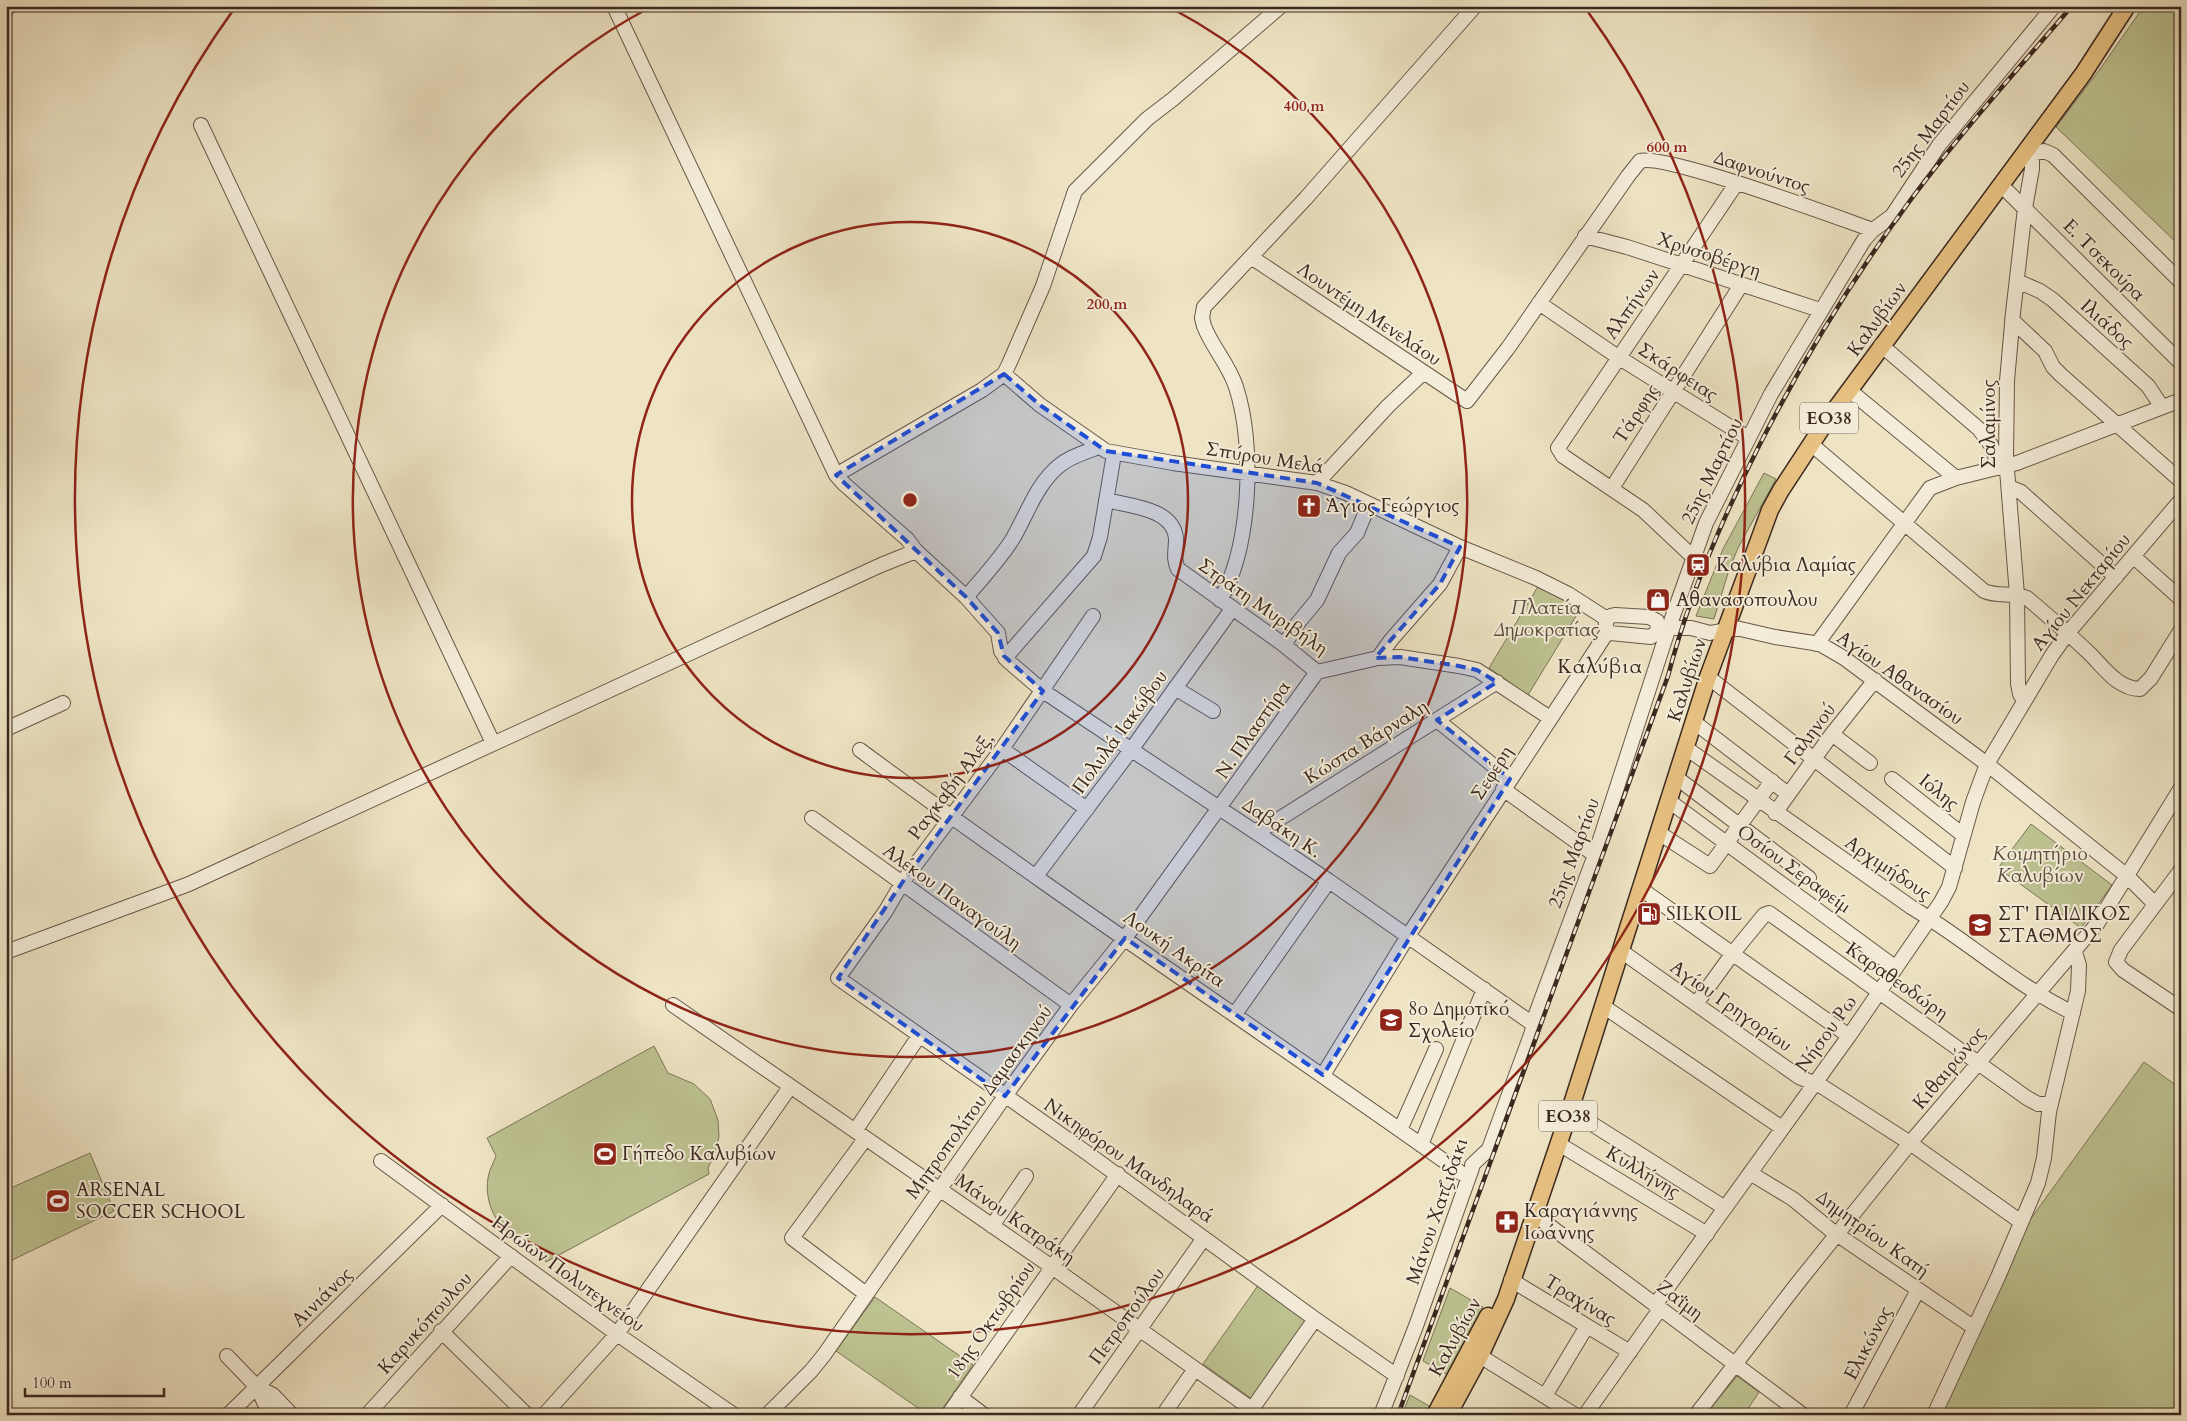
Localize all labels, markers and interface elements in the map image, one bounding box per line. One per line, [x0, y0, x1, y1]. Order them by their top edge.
street label: 25ης Μαρτίου [1886, 75, 1976, 183]
text: 400 m [1284, 96, 1325, 116]
text: 600 m [1647, 137, 1688, 157]
street label: Δαφνούντος [1711, 144, 1813, 200]
street label: Ε. Τσεκούρα [2057, 213, 2151, 307]
street label: Χρυσοβέργη [1654, 226, 1764, 284]
street label: Λουντέμη Μενελάου [1292, 256, 1446, 372]
street label: Αλπήνων [1598, 263, 1666, 345]
street label: Καλυβίων [1841, 276, 1913, 362]
street label: Ιλιάδος [2075, 293, 2139, 355]
text: 200 m [1087, 294, 1128, 314]
street label: Σκάρφειας [1633, 336, 1723, 408]
street label: Τάρφης [1607, 379, 1665, 449]
street label: Σαλαμίνος [1976, 379, 2002, 469]
road number: ΕΟ38 [1800, 402, 1858, 433]
street label: 25ης Μαρτίου [1675, 413, 1749, 529]
street label: Σπύρου Μελά [1204, 436, 1326, 480]
centre of rings [901, 491, 919, 509]
church icon: Ὰγιος Γεώργιος [1296, 493, 1322, 519]
place label: Ὰγιος Γεώργιος [1326, 493, 1459, 519]
street label: Αγίου Νεκταρίου [2025, 528, 2137, 656]
street label: Στράτη Μυριβήλη [1193, 552, 1333, 662]
station icon: Καλύβια Λαμίας [1685, 552, 1711, 578]
place label: Καλύβια Λαμίας [1716, 552, 1856, 578]
shop icon: Αθανασοπουλου [1645, 587, 1671, 613]
place label: Αθανασοπουλου [1676, 587, 1818, 613]
park label: Πλατεία Δημοκρατίας [1493, 595, 1599, 643]
street label: Αγίου Αθανασίου [1832, 625, 1968, 731]
street label: Καλυβίων [1661, 635, 1713, 725]
district label: Καλύβια [1557, 653, 1643, 680]
street label: Πολυλά Ιακώβου [1066, 665, 1174, 799]
street label: Ν. Πλαστήρα [1210, 675, 1297, 784]
street label: Κώστα Βάρναλη [1299, 694, 1433, 790]
street label: Γαληνού [1778, 698, 1842, 770]
street label: Ραγκαβή Αλεξ, [902, 727, 1000, 845]
street label: Σεφέρη [1465, 741, 1519, 805]
street label: Ιόλης [1913, 768, 1965, 816]
street label: Δαβάκη Κ. [1237, 792, 1327, 864]
street label: 25ης Μαρτίου [1542, 794, 1606, 912]
street label: Οσίου Σεραφείμ [1732, 819, 1856, 919]
street label: Αρχιμήδους [1840, 829, 1936, 907]
street label: Αλέκου Παναγούλη [877, 838, 1027, 956]
park label: Κοιμητήριο Καλυβίων [1992, 841, 2088, 889]
fuel station icon: SILKOIL [1636, 901, 1662, 927]
place label: SILKOIL [1666, 901, 1743, 927]
place label: ΣΤ' ΠΑΙΔΙΚΟΣ ΣΤΑΘΜΟΣ [1998, 901, 2130, 949]
street label: Λουκή Ακρίτα [1118, 904, 1230, 994]
school or university icon: ΣΤ' ΠΑΙΔΙΚΟΣ ΣΤΑΘΜΟΣ [1967, 912, 1993, 938]
street label: Καραθεοδώρη [1840, 936, 1954, 1026]
street label: Αγίου Γρηγορίου [1665, 954, 1797, 1058]
street label: Νήσου Ρω [1789, 990, 1863, 1078]
place label: 8ο Δημοτικό Σχολείο [1408, 996, 1509, 1044]
street label: Μητροπολίτου Δαμασκηνού [900, 1000, 1058, 1204]
school or university icon: 8ο Δημοτικό Σχολείο [1378, 1007, 1404, 1033]
street label: Κιθαιρώνος [1907, 1021, 1991, 1115]
street label: Νικηφόρου Μανδηλαρά [1039, 1092, 1219, 1230]
road number: ΕΟ38 [1539, 1100, 1597, 1132]
street label: Μάνου Χατζιδάκι [1400, 1134, 1474, 1288]
street label: Κυλλήνης [1601, 1140, 1685, 1204]
sports icon: Γήπεδο Καλυβίων [592, 1141, 618, 1167]
place label: Γήπεδο Καλυβίων [622, 1141, 776, 1167]
street label: Μάνου Κατράκη [950, 1168, 1080, 1270]
place label: ARSENAL SOCCER SCHOOL [76, 1177, 246, 1225]
street label: Δημητρίου Κατή [1811, 1184, 1935, 1284]
sports icon: ARSENAL SOCCER SCHOOL [45, 1188, 71, 1214]
place label: Καραγιάννης Ιωάννης [1524, 1198, 1638, 1246]
pharmacy icon: Καραγιάννης Ιωάννης [1494, 1209, 1520, 1235]
street label: Ηρώων Πολυτεχνείου [486, 1210, 650, 1338]
street label: 18ης Οκτωβρίου [940, 1256, 1042, 1384]
street label: Αινιάνος [286, 1261, 358, 1333]
street label: Πετροπούλου [1083, 1262, 1171, 1370]
street label: Καρυκόπουλου [372, 1266, 478, 1380]
street label: Τραχίνας [1539, 1268, 1621, 1332]
street label: Ζαΐμη [1651, 1274, 1709, 1326]
street label: Καλυβίων [1423, 1293, 1487, 1381]
street label: Ελικώνος [1838, 1301, 1898, 1385]
scale bar [25, 1366, 164, 1398]
text: 100 m [32, 1373, 72, 1393]

